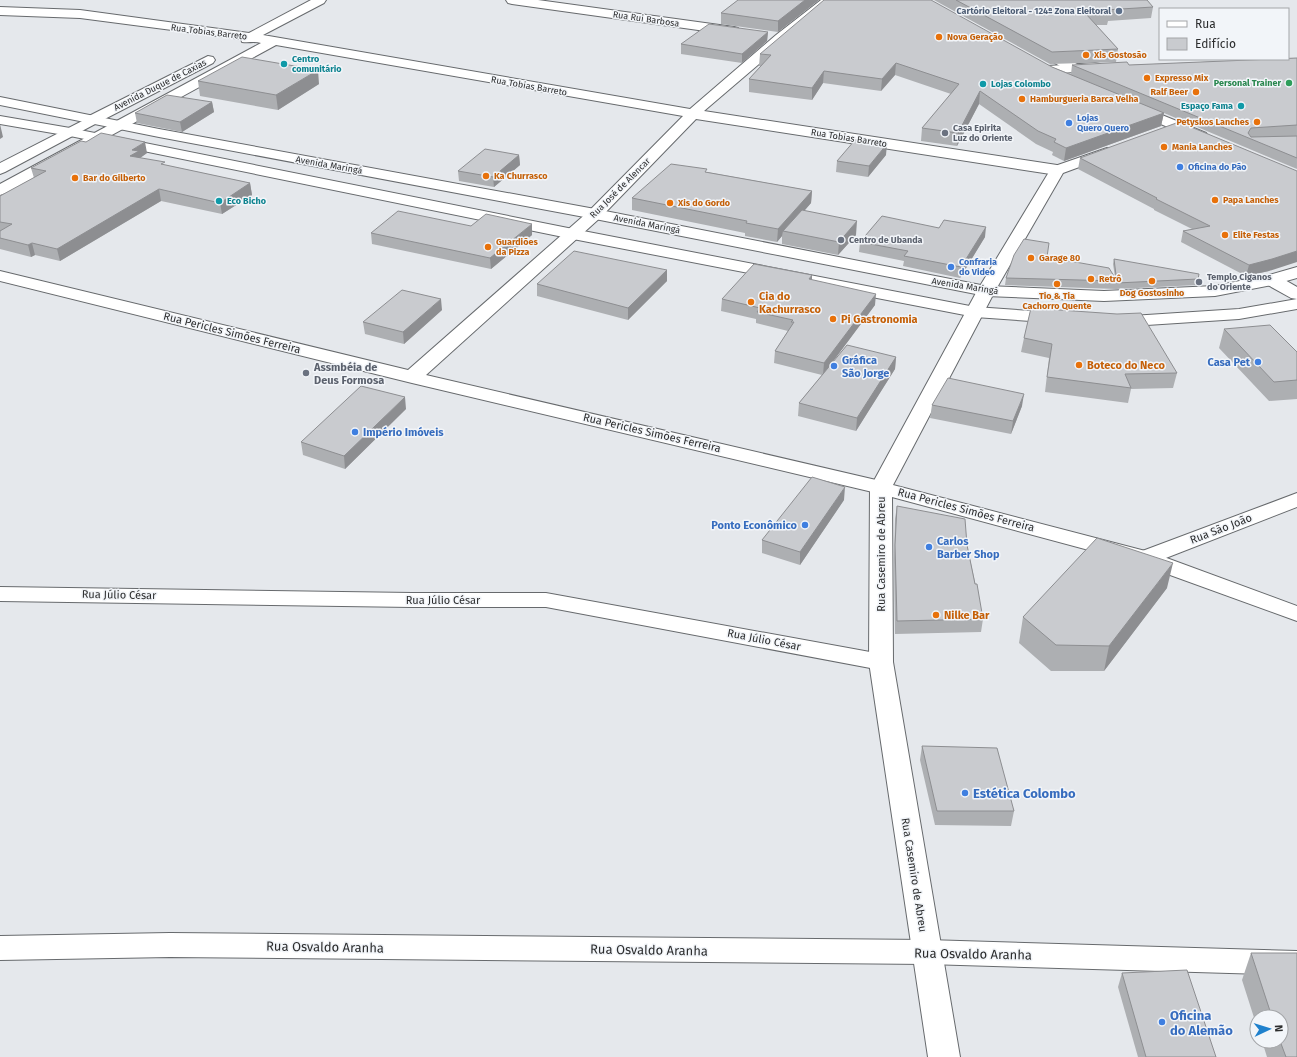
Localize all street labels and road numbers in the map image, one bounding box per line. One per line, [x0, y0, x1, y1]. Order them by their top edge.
street label: Rua Rui Barbosa [612, 9, 680, 29]
street label: Rua Tobias Barreto [170, 22, 248, 42]
street label: Avenida Duque de Caxias [112, 57, 208, 113]
street label: Rua Tobias Barreto [490, 74, 568, 98]
street label: Rua Tobias Barreto [810, 127, 888, 149]
street label: Avenida Maringá [295, 154, 363, 176]
street label: Rua José de Alencar [588, 156, 652, 220]
street label: Avenida Maringá [613, 213, 681, 235]
street label: Avenida Maringá [931, 276, 999, 296]
street label: Rua Pericles Simões Ferreira [162, 310, 302, 356]
street label: Rua Pericles Simões Ferreira [582, 411, 722, 455]
street label: Rua Pericles Simões Ferreira [896, 485, 1036, 535]
street label: Rua Casemiro de Abreu [875, 496, 888, 612]
street label: Rua São João [1188, 511, 1254, 547]
street label: Rua Júlio César [82, 588, 157, 602]
street label: Rua Júlio César [406, 594, 481, 607]
street label: Rua Júlio César [726, 627, 803, 654]
street label: Rua Casemiro de Abreu [899, 817, 929, 933]
street label: Rua Osvaldo Aranha [266, 938, 384, 956]
street label: Rua Osvaldo Aranha [590, 941, 708, 959]
street label: Rua Osvaldo Aranha [914, 945, 1032, 963]

